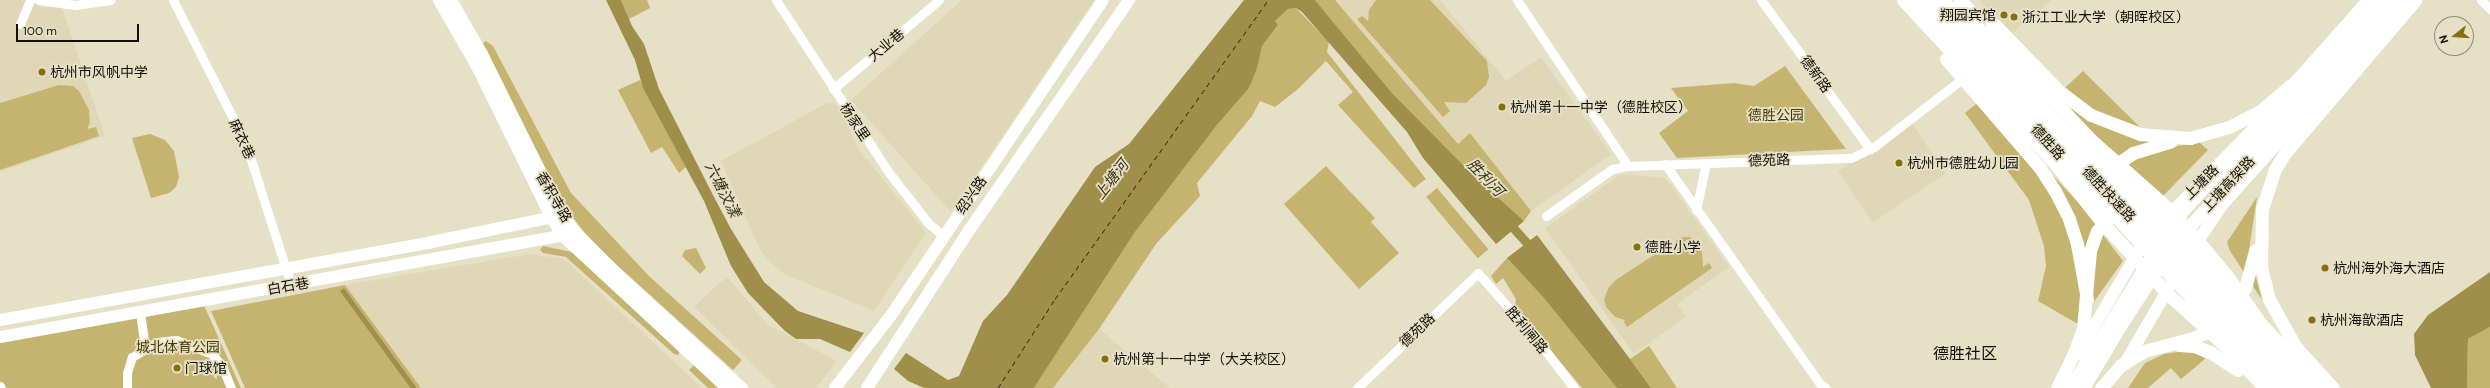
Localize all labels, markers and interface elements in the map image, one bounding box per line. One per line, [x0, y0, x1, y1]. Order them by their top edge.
place label: 翔园宾馆 [1940, 7, 1996, 23]
place label: 浙江工业大学（朝晖校区） [2022, 9, 2190, 25]
marker: 翔园宾馆 [1999, 10, 2009, 20]
marker: 浙江工业大学（朝晖校区） [2009, 12, 2019, 22]
scale bar [18, 16, 141, 42]
north arrow [2434, 16, 2474, 56]
text: 100 m [23, 23, 57, 39]
street label: 大业巷 [865, 25, 907, 65]
text: N [2436, 33, 2451, 45]
street label: 德新路 [1797, 52, 1835, 96]
place label: 杭州市风帆中学 [50, 64, 148, 80]
marker: 杭州市风帆中学 [37, 67, 47, 77]
place label: 杭州第十一中学（德胜校区） [1510, 99, 1692, 115]
street label: 杨家里 [836, 100, 874, 144]
marker: 杭州第十一中学（德胜校区） [1497, 102, 1507, 112]
park label: 德胜公园 [1748, 107, 1804, 123]
street label: 麻衣巷 [226, 116, 258, 162]
street label: 德胜路 [2028, 121, 2068, 163]
street label: 德苑路 [1748, 151, 1790, 169]
street label: 上塘高架路 [2198, 153, 2258, 215]
place label: 杭州市德胜幼儿园 [1907, 155, 2019, 171]
water label: 胜利河 [1463, 156, 1507, 200]
water label: 上塘河 [1091, 157, 1133, 203]
marker: 杭州市德胜幼儿园 [1894, 158, 1904, 168]
water label: 六塘汶漾 [700, 159, 744, 221]
street label: 上塘路 [2180, 161, 2222, 203]
street label: 德胜快速路 [2079, 163, 2139, 225]
street label: 香积寺路 [533, 169, 575, 225]
street label: 绍兴路 [952, 173, 990, 217]
place label: 德胜小学 [1645, 239, 1701, 255]
marker: 德胜小学 [1632, 242, 1642, 252]
place label: 杭州海外海大酒店 [2333, 260, 2445, 276]
marker: 杭州海外海大酒店 [2320, 263, 2330, 273]
street label: 白石巷 [266, 274, 310, 298]
street label: 胜利闸路 [1503, 303, 1551, 357]
street label: 德苑路 [1396, 310, 1438, 350]
place label: 杭州海歆酒店 [2320, 312, 2404, 328]
marker: 杭州海歆酒店 [2307, 315, 2317, 325]
park label: 城北体育公园 [136, 339, 220, 355]
district label: 德胜社区 [1933, 344, 1997, 364]
place label: 杭州第十一中学（大关校区） [1113, 351, 1295, 367]
marker: 杭州第十一中学（大关校区） [1100, 354, 1110, 364]
place label: 门球馆 [185, 360, 227, 376]
marker: 门球馆 [172, 363, 182, 373]

